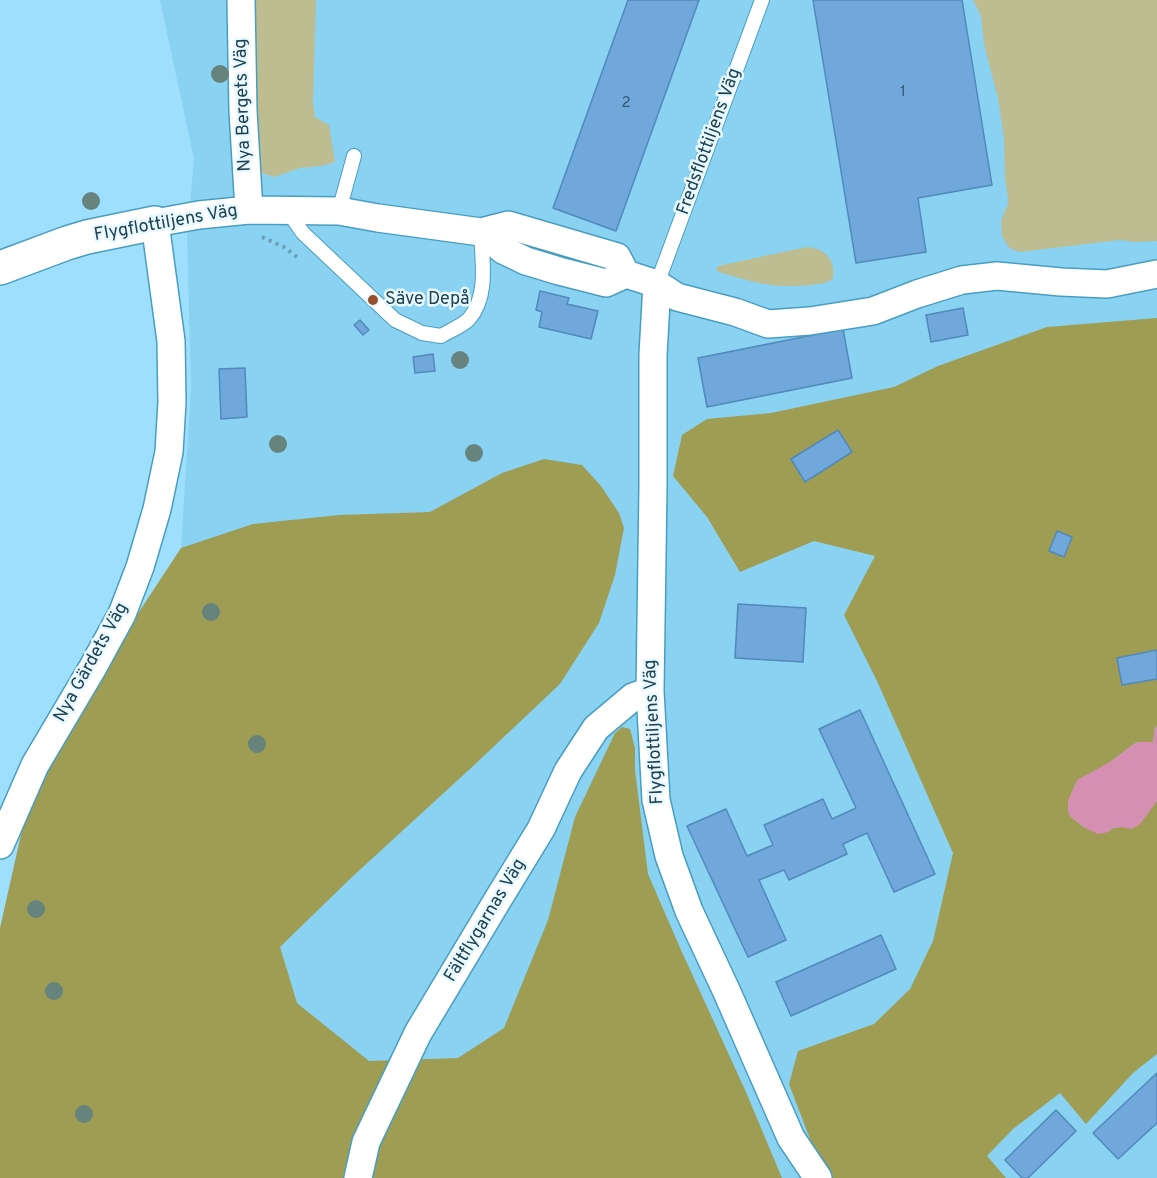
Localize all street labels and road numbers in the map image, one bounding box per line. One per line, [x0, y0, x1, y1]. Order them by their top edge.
street label: Nya Bergets Väg [231, 38, 257, 172]
street label: Fredsflottiljens Väg [673, 66, 747, 218]
street label: Flygflottiljens Väg [93, 201, 239, 247]
street label: Nya Gärdets Väg [50, 600, 134, 726]
street label: Flygflottiljens Väg [640, 659, 670, 805]
street label: Fältflygarnas Väg [441, 856, 531, 986]

